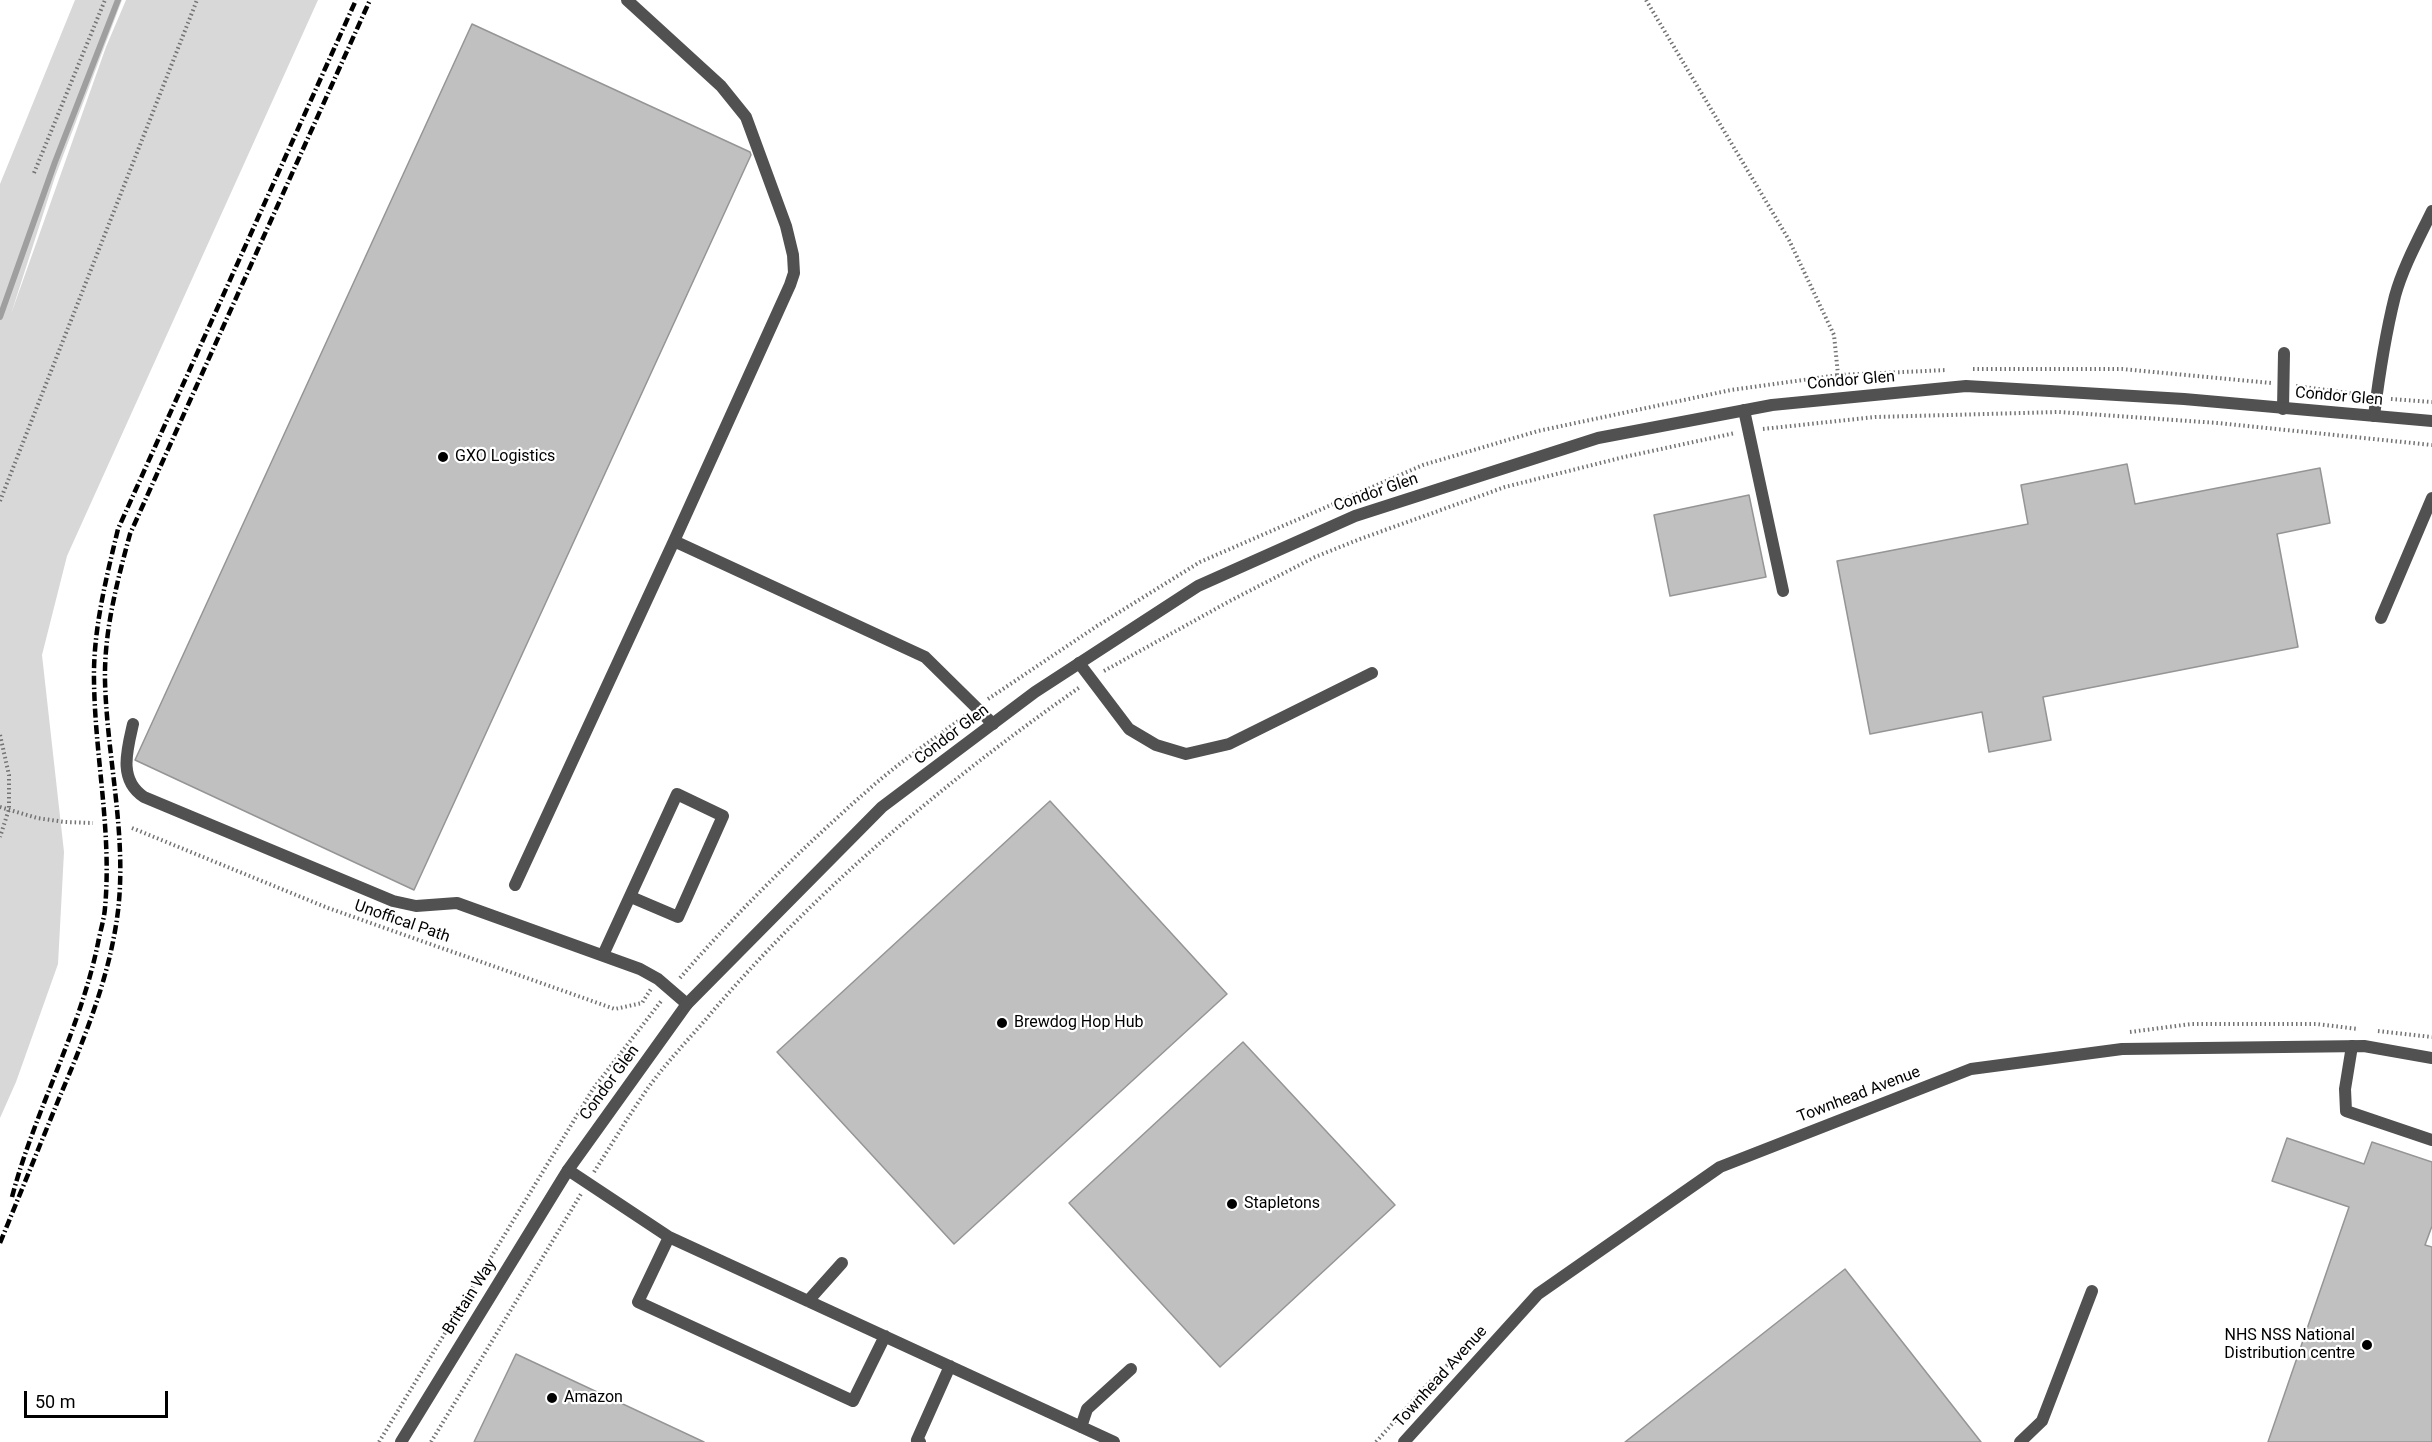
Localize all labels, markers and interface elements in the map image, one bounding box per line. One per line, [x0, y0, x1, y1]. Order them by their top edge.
street label: Condor Glen [1806, 368, 1896, 394]
street label: Condor Glen [2294, 384, 2384, 410]
place label: GXO Logistics [455, 447, 555, 467]
marker: GXO Logistics [436, 450, 450, 464]
street label: Condor Glen [1331, 470, 1421, 516]
street label: Condor Glen [911, 701, 993, 769]
street label: Unoffical Path [352, 897, 452, 947]
place label: Brewdog Hop Hub [1014, 1013, 1144, 1033]
marker: Brewdog Hop Hub [995, 1016, 1009, 1030]
street label: Condor Glen [576, 1042, 644, 1124]
street label: Townhead Avenue [1795, 1063, 1923, 1127]
place label: Stapletons [1244, 1194, 1320, 1214]
marker: Stapletons [1225, 1197, 1239, 1211]
street label: Brittain Way [439, 1256, 501, 1338]
street label: Townhead Avenue [1390, 1322, 1492, 1432]
place label: NHS NSS National Distribution centre [2224, 1326, 2355, 1364]
marker: NHS NSS National Distribution centre [2360, 1338, 2374, 1352]
scale bar [27, 1379, 171, 1417]
place label: Amazon [564, 1388, 623, 1408]
text: 50 m [35, 1391, 75, 1412]
marker: Amazon [545, 1391, 559, 1405]

